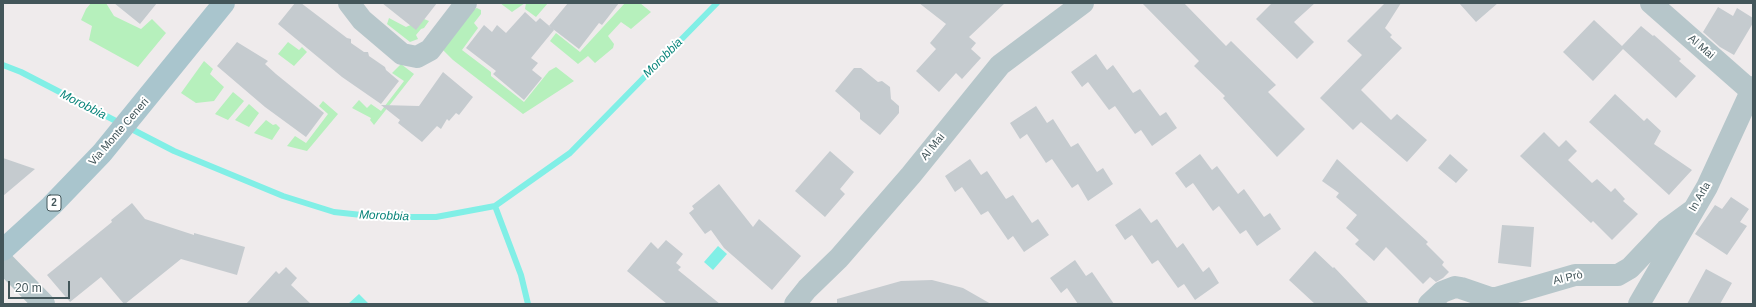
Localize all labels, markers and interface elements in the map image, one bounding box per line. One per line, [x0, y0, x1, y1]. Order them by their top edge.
street label: Al Mai [1685, 32, 1717, 62]
water label: Morobbia [640, 35, 686, 81]
water label: Morobbia [57, 87, 109, 123]
street label: Via Monte Ceneri [86, 96, 152, 168]
street label: Al Mai [918, 131, 948, 163]
street label: In Arla [1686, 180, 1714, 214]
road number: 2 [47, 195, 61, 211]
water label: Morobbia [359, 208, 409, 224]
street label: Al Prò [1552, 268, 1584, 288]
scale bar [10, 273, 72, 299]
text: 20 m [15, 281, 42, 295]

